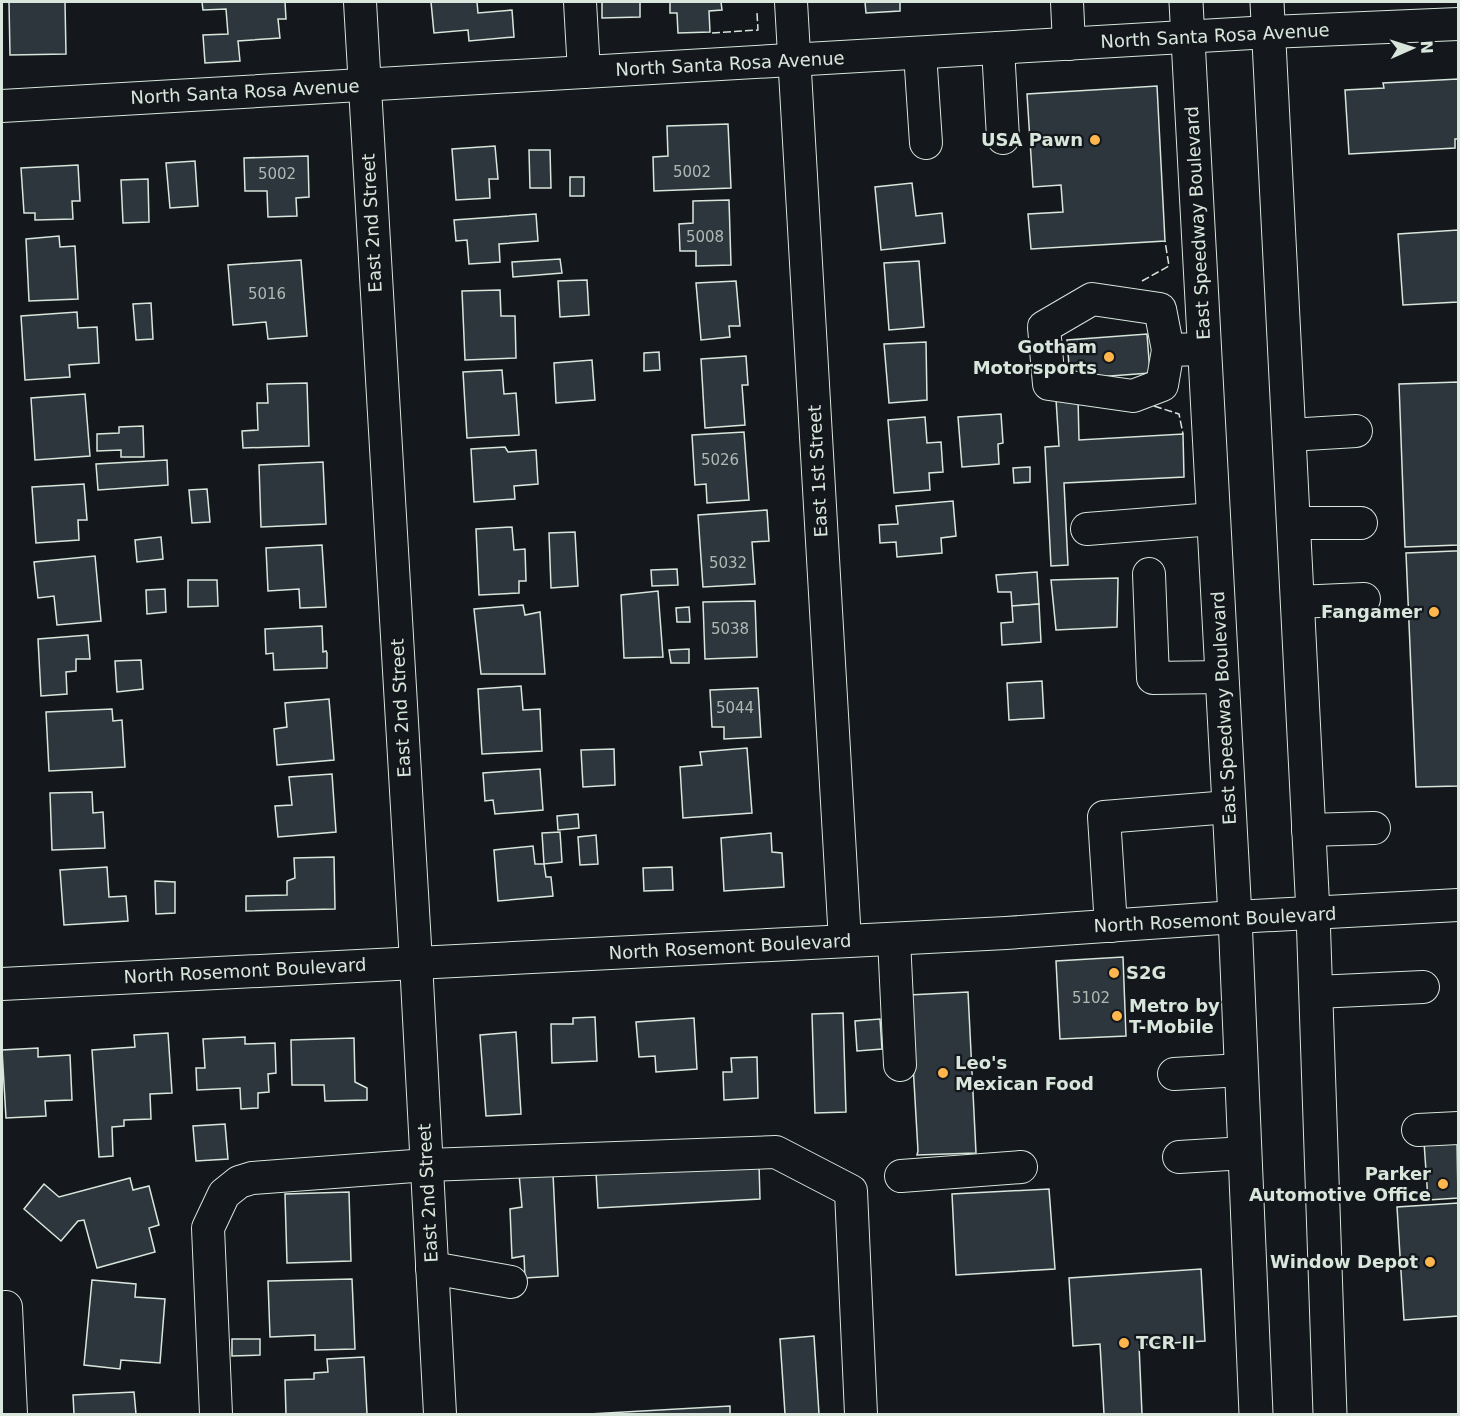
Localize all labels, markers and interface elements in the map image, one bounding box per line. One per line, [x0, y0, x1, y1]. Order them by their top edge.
north arrow [1382, 18, 1442, 78]
street label: North Santa Rosa Avenue [1100, 19, 1330, 52]
text: N [1417, 40, 1436, 54]
street label: North Santa Rosa Avenue [615, 47, 845, 80]
street label: North Santa Rosa Avenue [130, 75, 360, 108]
street label: East Speedway Boulevard [1181, 106, 1214, 340]
place label: USA Pawn [981, 129, 1083, 150]
marker: USA Pawn [1088, 133, 1102, 147]
street label: East 2nd Street [357, 153, 386, 293]
house number: 5002 [673, 163, 711, 181]
house number: 5002 [258, 165, 296, 183]
house number: 5008 [686, 228, 724, 246]
house number: 5016 [248, 285, 286, 303]
place label: Gotham Motorsports [973, 336, 1097, 378]
marker: Gotham Motorsports [1102, 350, 1116, 364]
street label: East 1st Street [804, 404, 831, 538]
house number: 5026 [701, 451, 739, 469]
house number: 5032 [709, 554, 747, 572]
street label: East Speedway Boulevard [1207, 591, 1240, 825]
place label: Fangamer [1321, 601, 1422, 622]
marker: Fangamer [1427, 605, 1441, 619]
house number: 5038 [711, 620, 749, 638]
street label: East 2nd Street [386, 638, 415, 778]
house number: 5044 [716, 699, 754, 717]
street label: North Rosemont Boulevard [1093, 903, 1337, 936]
street label: North Rosemont Boulevard [608, 930, 852, 963]
street label: North Rosemont Boulevard [123, 954, 367, 987]
place label: S2G [1126, 962, 1166, 983]
marker: S2G [1107, 966, 1121, 980]
house number: 5102 [1072, 989, 1110, 1007]
place label: Metro by T-Mobile [1129, 995, 1220, 1037]
marker: Metro by T-Mobile [1110, 1009, 1124, 1023]
place label: Leo's Mexican Food [955, 1052, 1094, 1094]
marker: Leo's Mexican Food [936, 1066, 950, 1080]
street label: East 2nd Street [413, 1123, 442, 1263]
place label: Parker Automotive Office [1249, 1163, 1431, 1205]
marker: Parker Automotive Office [1436, 1177, 1450, 1191]
place label: Window Depot [1270, 1251, 1418, 1272]
marker: Window Depot [1423, 1255, 1437, 1269]
place label: TCR II [1136, 1332, 1195, 1353]
marker: TCR II [1117, 1336, 1131, 1350]

